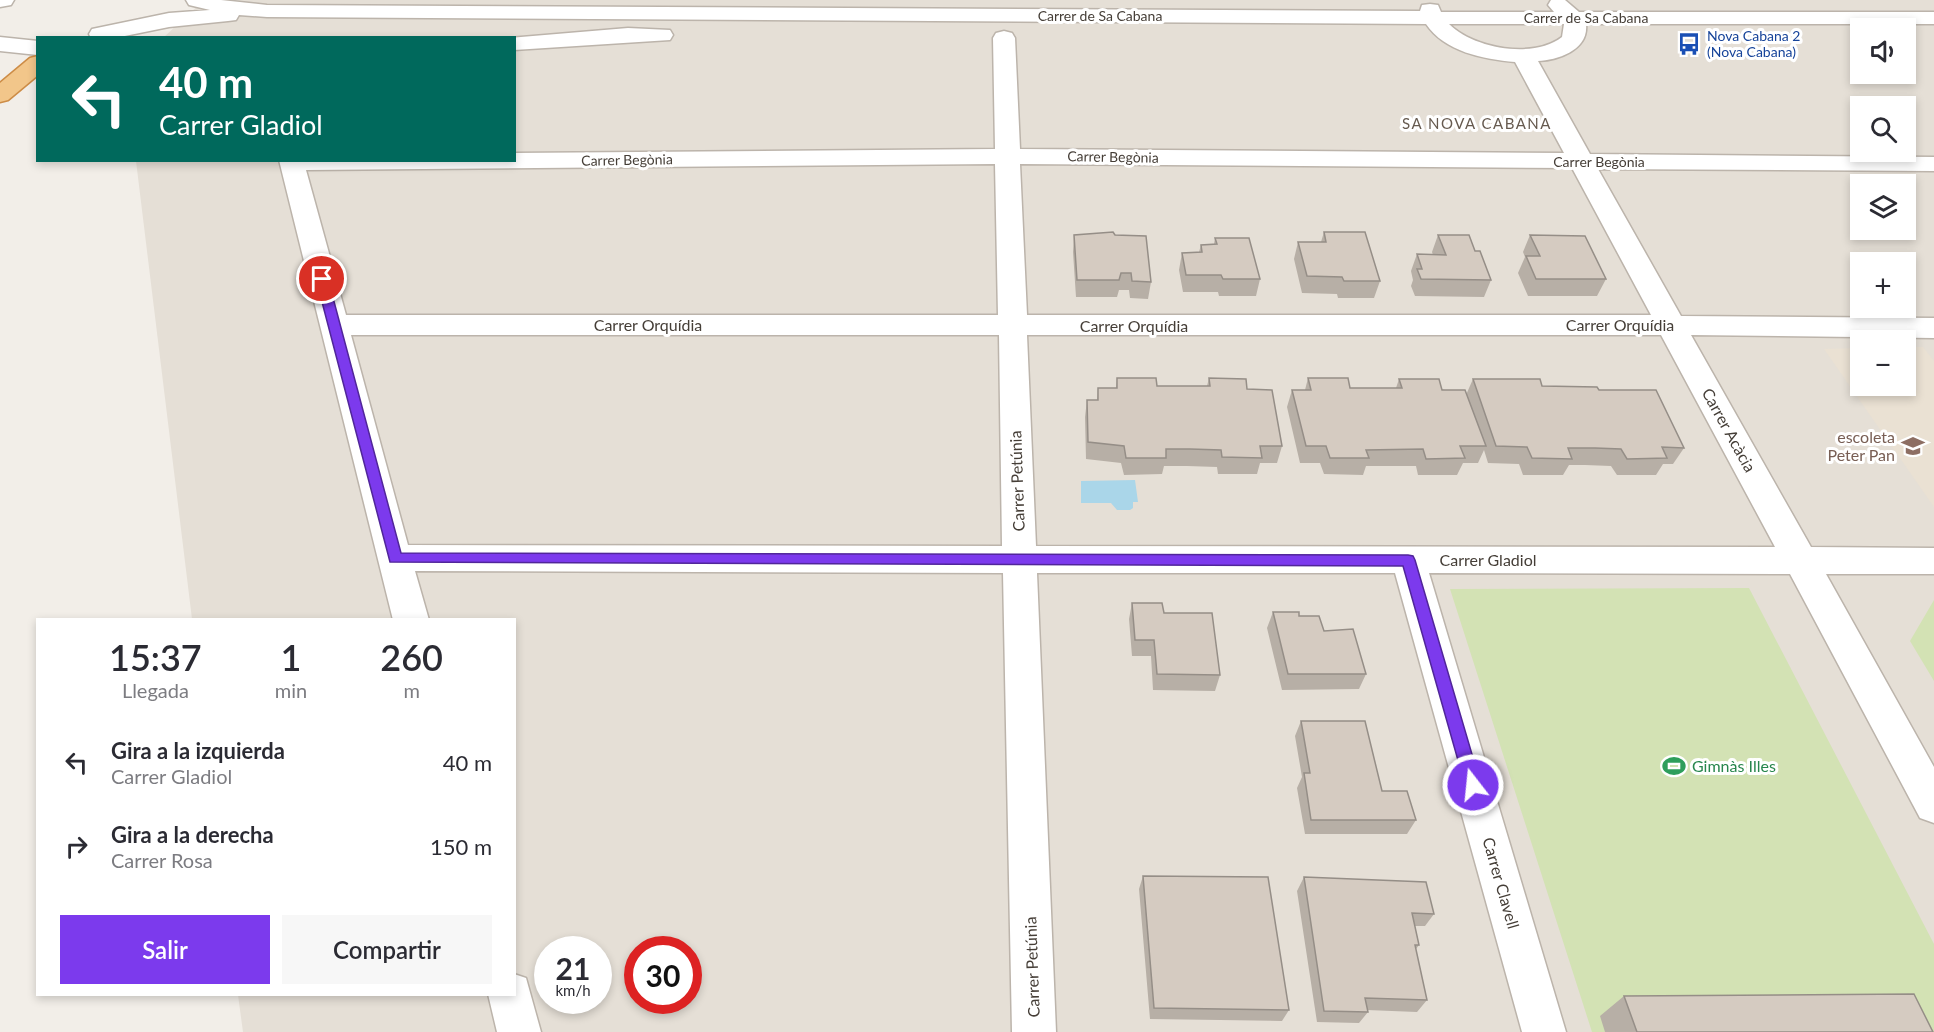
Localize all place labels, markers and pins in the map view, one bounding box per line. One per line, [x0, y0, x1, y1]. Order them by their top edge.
place label: Nova Cabana 2 (Nova Cabana) [1707, 27, 1800, 60]
bus stop icon: Nova Cabana 2 (Nova Cabana) [1676, 31, 1702, 57]
pin [296, 253, 347, 304]
place label: escoleta Peter Pan [1827, 427, 1895, 464]
school or university icon: escoleta Peter Pan [1900, 433, 1926, 459]
sports icon: Gimnàs Illes [1661, 753, 1687, 779]
place label: Gimnàs Illes [1692, 756, 1776, 775]

